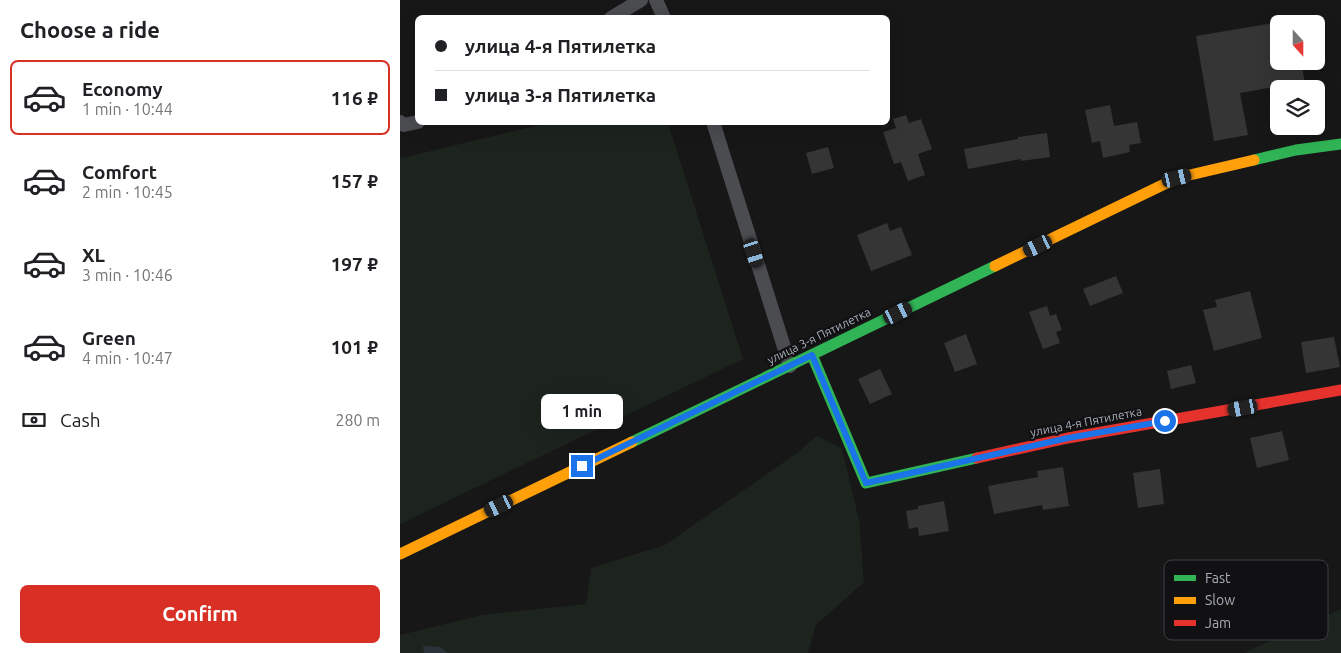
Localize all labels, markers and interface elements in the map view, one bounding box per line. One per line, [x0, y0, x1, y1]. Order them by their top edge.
north arrow [1270, 15, 1325, 70]
map controls [1270, 15, 1325, 135]
text: Choose a ride [20, 17, 160, 42]
text: улица 4-я Пятилетка [465, 35, 656, 57]
icon: car [22, 75, 67, 120]
text: Economy [82, 78, 163, 100]
button: layers [1270, 80, 1325, 135]
text: улица 3-я Пятилетка [465, 84, 656, 106]
text: 116 ₽ [331, 87, 378, 109]
text: 1 min · 10:44 [82, 100, 173, 118]
icon: car [22, 158, 67, 203]
text: Comfort [82, 161, 157, 183]
car [1160, 167, 1193, 189]
text: 157 ₽ [331, 170, 378, 192]
text: 2 min · 10:45 [82, 183, 173, 201]
car [1021, 233, 1054, 259]
car [742, 236, 765, 270]
icon: car [22, 241, 67, 286]
text: XL [82, 244, 105, 266]
text: 197 ₽ [331, 253, 378, 275]
text: 3 min · 10:46 [82, 266, 173, 284]
car [881, 300, 914, 326]
street label: улица 3-я Пятилетка [765, 305, 873, 366]
icon: car [22, 324, 67, 369]
text: Green [82, 327, 136, 349]
text: 101 ₽ [331, 336, 378, 358]
text: 4 min · 10:47 [82, 349, 173, 367]
callout: 1 min [541, 394, 623, 428]
car [1226, 398, 1259, 418]
text: 1 min [562, 402, 602, 420]
street label: улица 4-я Пятилетка [1029, 404, 1143, 439]
icon: cash [20, 406, 48, 434]
text: Cash [60, 409, 101, 431]
route start [1154, 410, 1176, 432]
text: 280 m [335, 411, 380, 429]
route end [571, 455, 593, 477]
car [482, 493, 515, 519]
legend [1164, 560, 1328, 640]
text: Fast [1205, 570, 1231, 586]
button: Confirm [20, 585, 380, 643]
text: Slow [1205, 592, 1235, 608]
text: Jam [1205, 615, 1231, 631]

